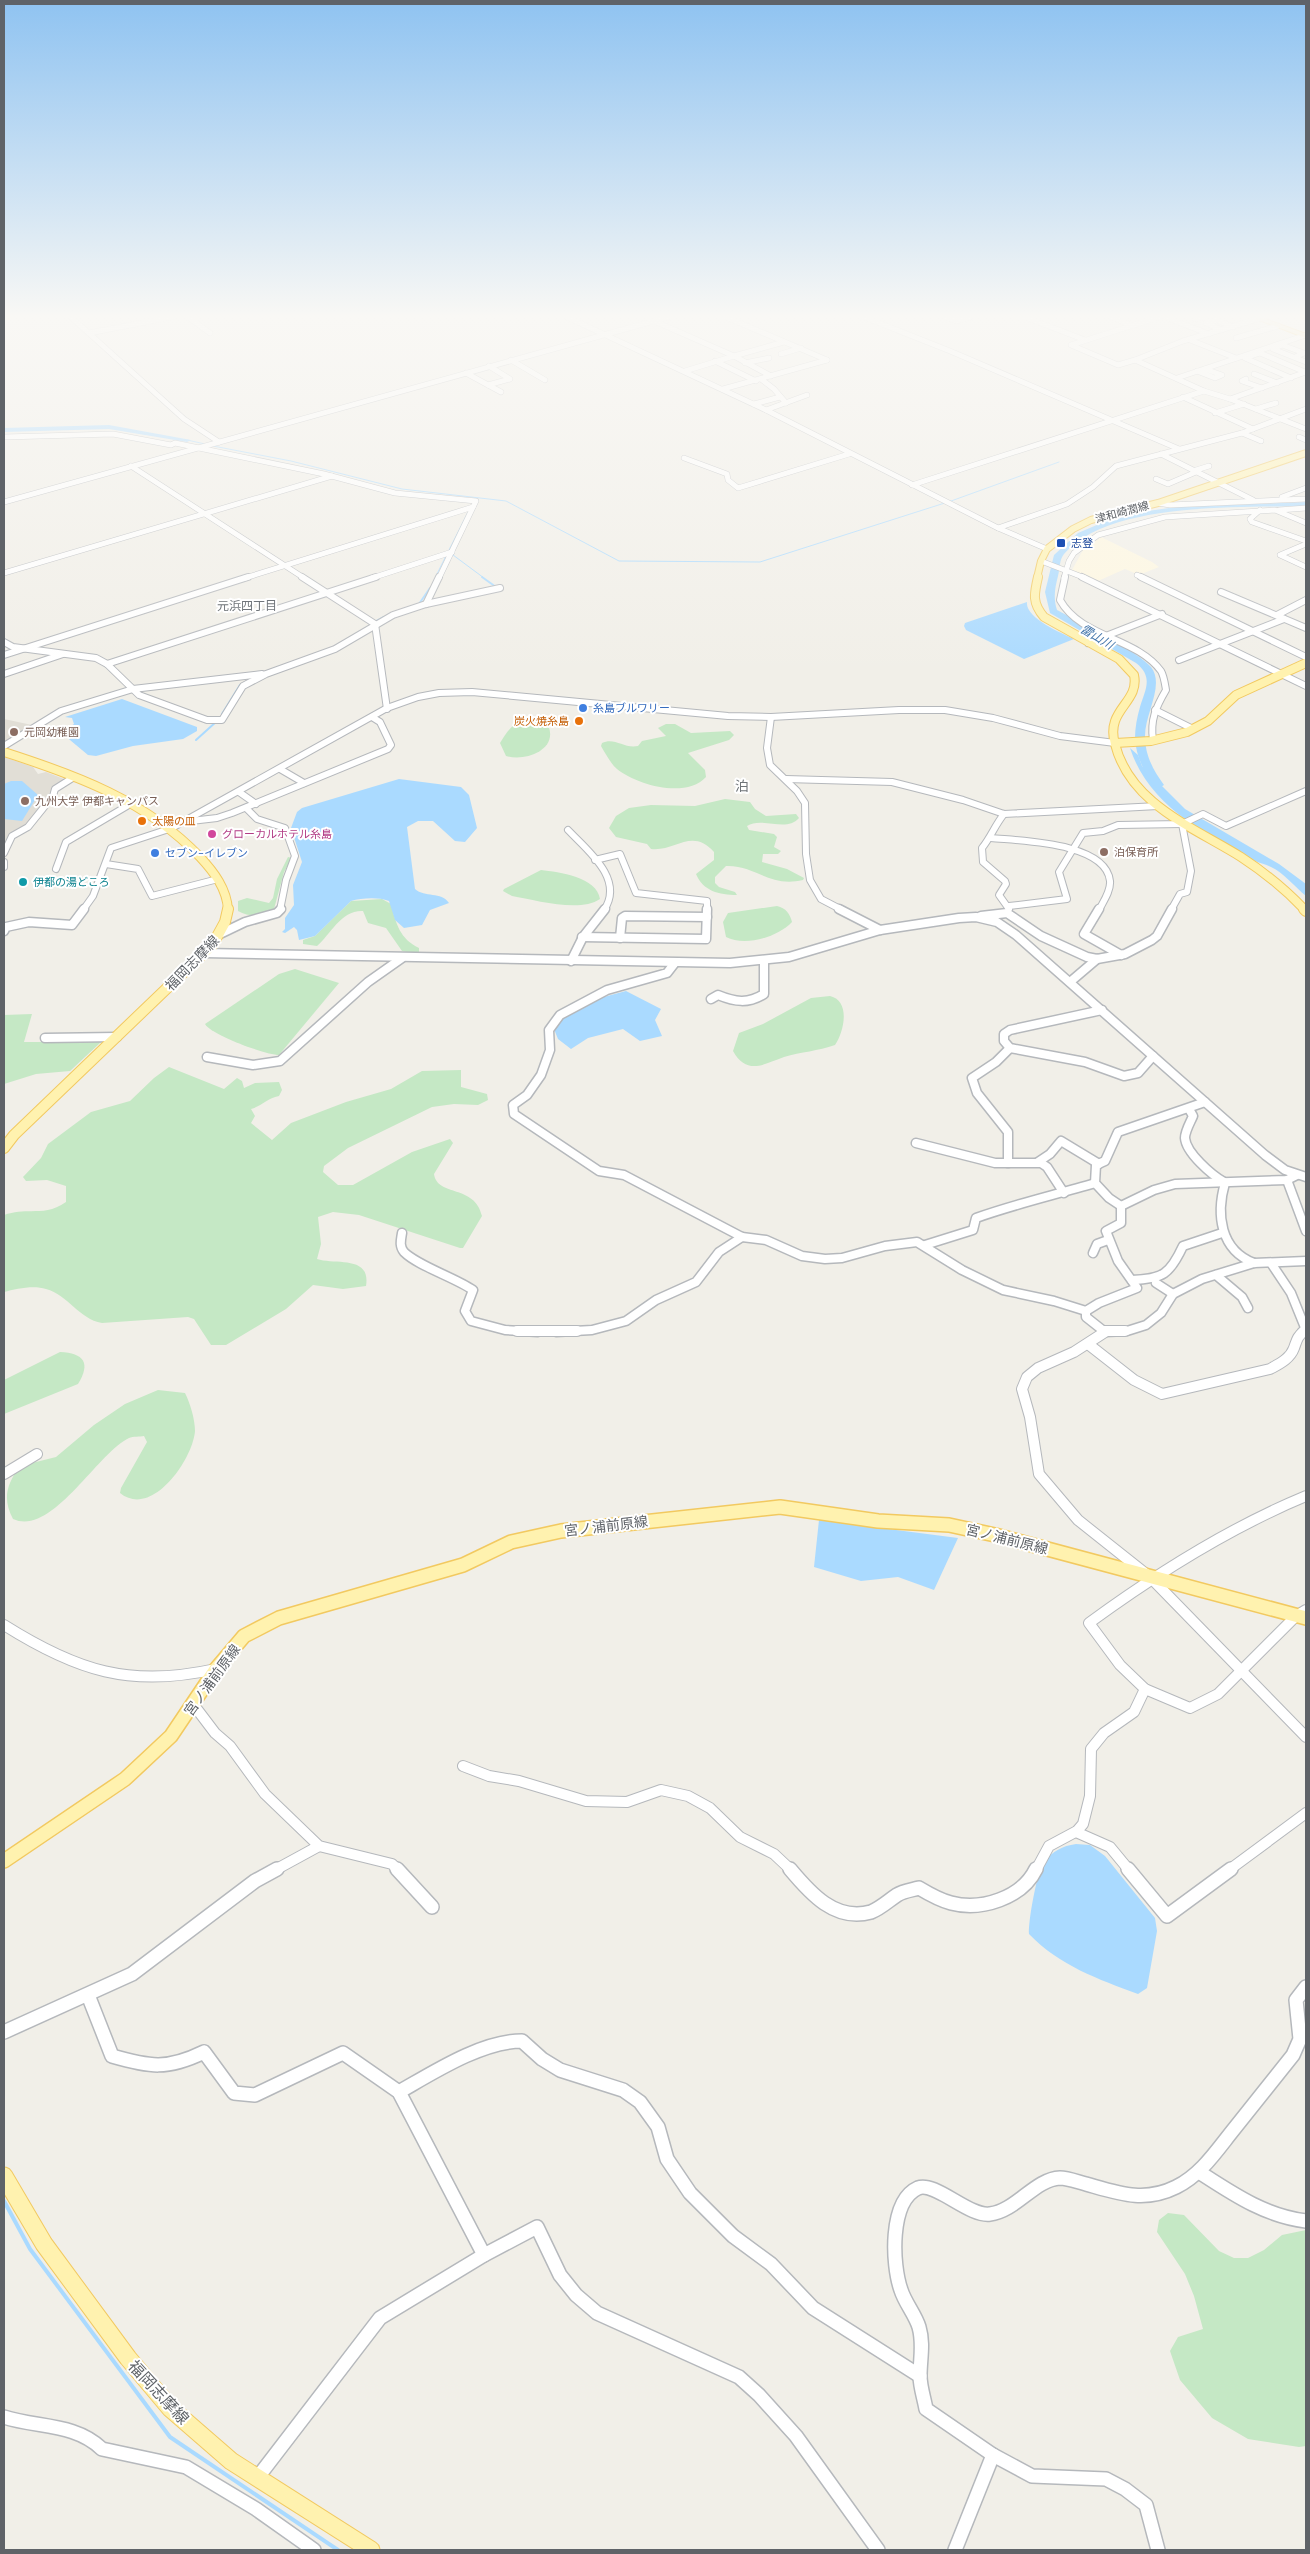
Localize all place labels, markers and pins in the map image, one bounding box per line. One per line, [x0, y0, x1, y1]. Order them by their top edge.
place label: 志登 [1071, 536, 1093, 550]
marker: 志登 [1055, 537, 1067, 549]
place label: 糸島ブルワリー [593, 701, 670, 715]
marker: 糸島ブルワリー [577, 702, 589, 714]
place label: 炭火焼糸島 [514, 714, 569, 728]
marker: 炭火焼糸島 [573, 715, 585, 727]
place label: 元岡幼稚園 [24, 725, 79, 739]
marker: 元岡幼稚園 [8, 726, 20, 738]
place label: 九州大学 伊都キャンパス [35, 794, 159, 808]
marker: 九州大学 伊都キャンパス [19, 795, 31, 807]
place label: 太陽の皿 [152, 814, 196, 828]
marker: 太陽の皿 [136, 815, 148, 827]
place label: グローカルホテル糸島 [222, 827, 332, 841]
marker: グローカルホテル糸島 [206, 828, 218, 840]
place label: 泊保育所 [1114, 845, 1159, 859]
place label: セブン-イレブン [165, 846, 248, 860]
marker: 泊保育所 [1098, 846, 1110, 858]
marker: セブン-イレブン [149, 847, 161, 859]
place label: 伊都の湯どころ [33, 875, 110, 889]
marker: 伊都の湯どころ [17, 876, 29, 888]

